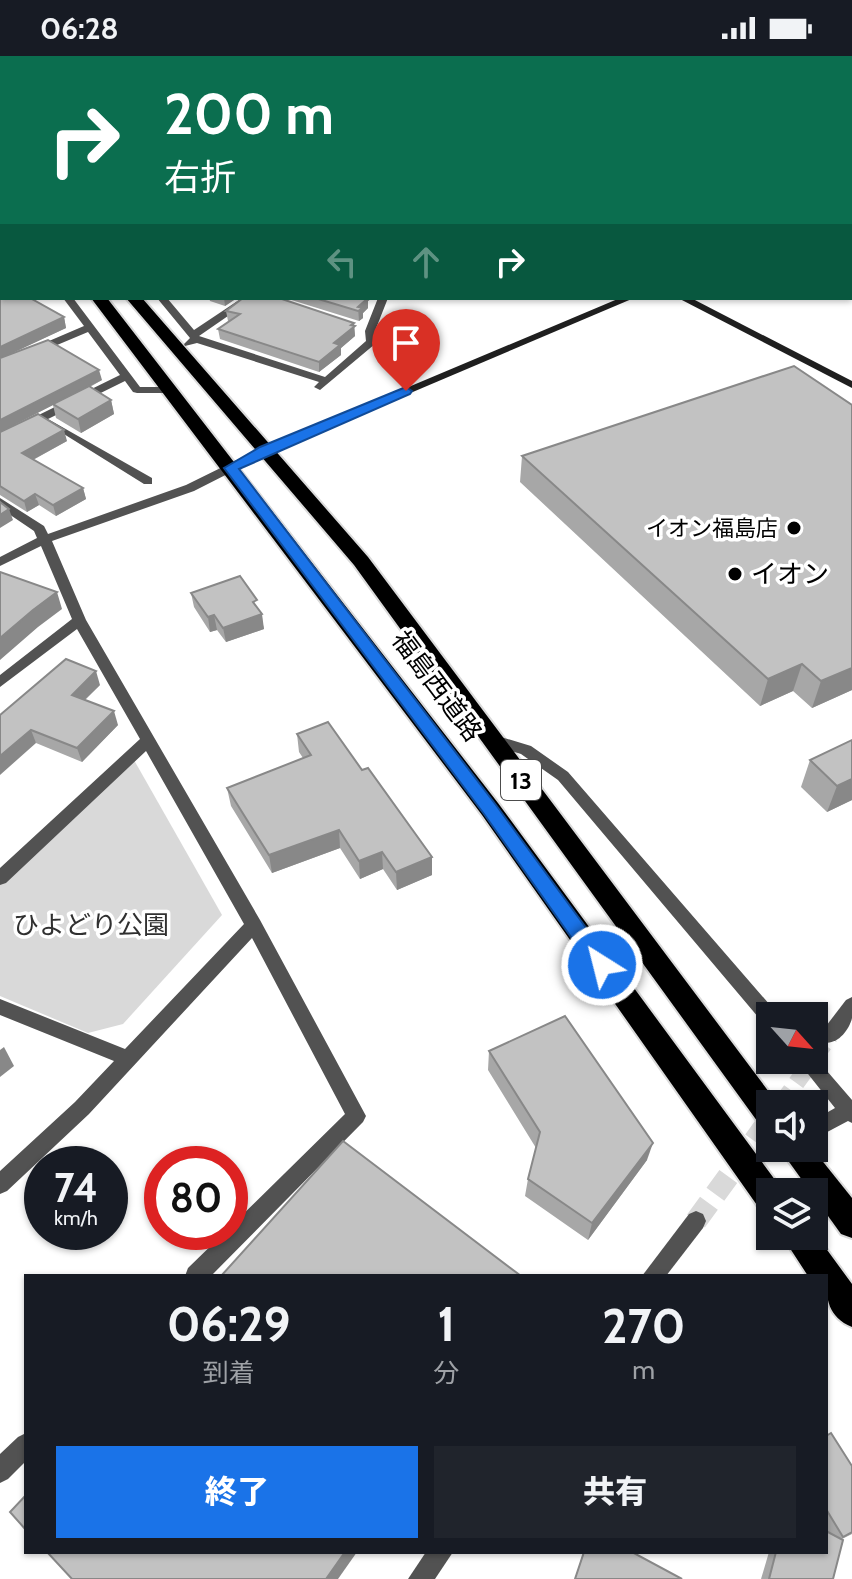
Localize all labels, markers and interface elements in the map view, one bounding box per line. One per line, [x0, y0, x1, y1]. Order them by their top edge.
text: 06:28 [40, 10, 119, 47]
text: 200 m [164, 80, 334, 148]
icon: right [32, 88, 136, 192]
text: 右折 [164, 155, 236, 199]
icon: left [320, 240, 364, 284]
icon: ahead [404, 240, 448, 284]
icon: right [488, 240, 532, 284]
pin [372, 309, 440, 391]
icon: arrive [384, 321, 428, 365]
place label: イオン福島店 [646, 515, 778, 542]
marker: イオン福島店 [785, 519, 803, 537]
place label: イオン [751, 558, 829, 590]
marker: イオン [726, 565, 744, 583]
street label: 福島西道路 [385, 624, 489, 748]
road number: 13 [501, 760, 541, 800]
park label: ひよどり公園 [13, 909, 169, 941]
position arrow [560, 923, 644, 1007]
north arrow [756, 1002, 828, 1074]
map controls [756, 1002, 828, 1250]
button: sound [756, 1090, 828, 1162]
speed limit sign: 80 [144, 1146, 248, 1250]
text: 74 [54, 1163, 98, 1212]
button: layers [756, 1178, 828, 1250]
text: km/h [54, 1206, 98, 1230]
text: 06:29 [167, 1295, 291, 1353]
text: 1 [437, 1295, 455, 1353]
text: 270 [602, 1297, 685, 1355]
text: m [632, 1354, 655, 1386]
text: 到着 [203, 1357, 255, 1389]
text: 分 [433, 1357, 459, 1389]
button: 終了 [56, 1446, 418, 1538]
button: 共有 [434, 1446, 796, 1538]

